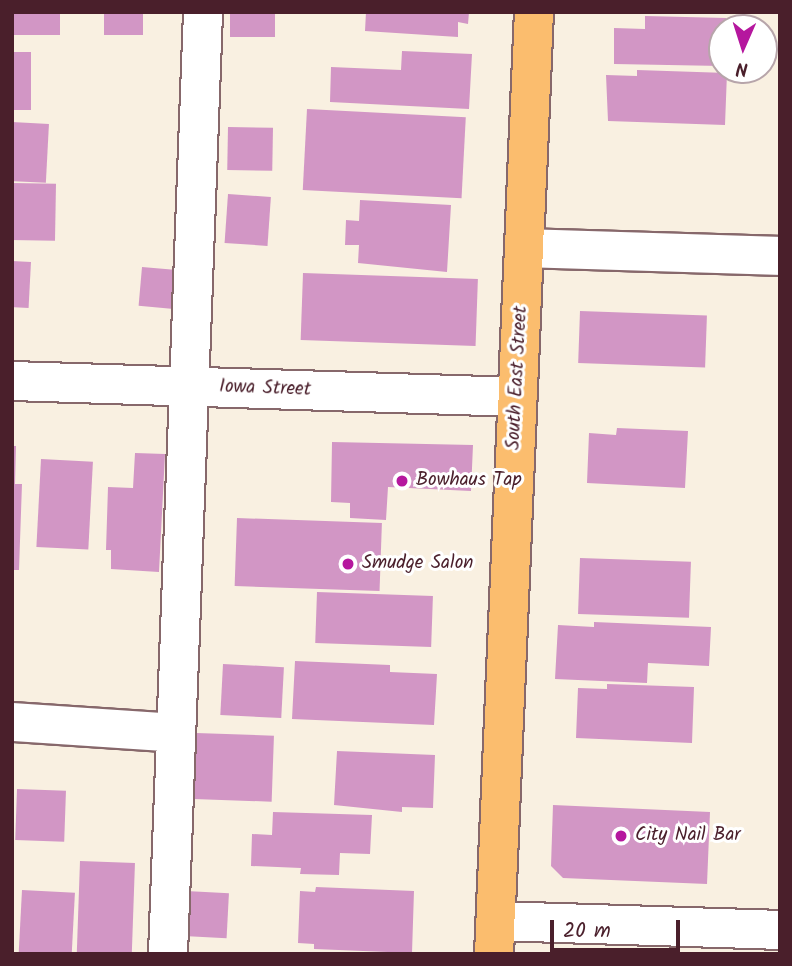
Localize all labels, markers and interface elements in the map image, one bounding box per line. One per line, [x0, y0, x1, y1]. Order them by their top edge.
north arrow [708, 14, 778, 84]
text: N [735, 53, 749, 83]
street label: South East Street [503, 305, 533, 451]
street label: Iowa Street [219, 376, 311, 402]
place label: Bowhaus Tap [416, 470, 522, 492]
marker: Bowhaus Tap [394, 473, 410, 489]
place label: Smudge Salon [362, 553, 473, 575]
marker: Smudge Salon [340, 556, 356, 572]
place label: City Nail Bar [635, 825, 741, 847]
marker: City Nail Bar [613, 828, 629, 844]
scale bar [554, 906, 684, 950]
text: 20 m [563, 915, 611, 948]

